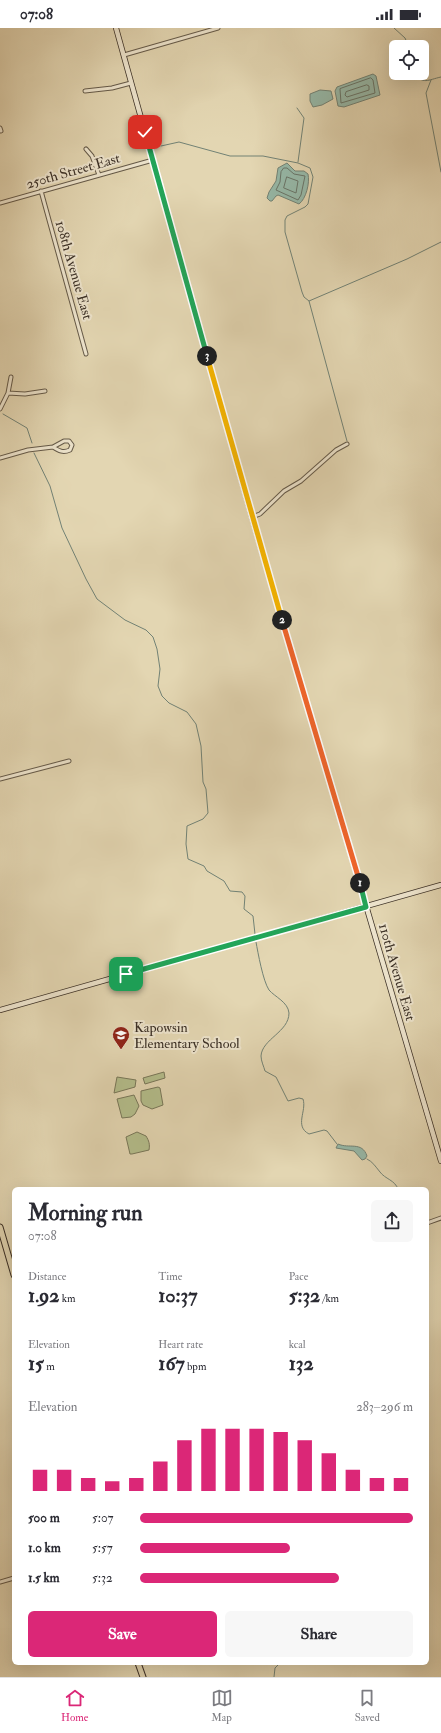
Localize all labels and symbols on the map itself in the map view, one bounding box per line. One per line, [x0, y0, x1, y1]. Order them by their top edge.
pin [128, 115, 162, 149]
street label: 250th Street East [24, 149, 122, 193]
street label: 108th Avenue East [52, 219, 96, 322]
pin: 3 [197, 346, 217, 366]
pin: 2 [272, 610, 292, 630]
pin: 1 [350, 873, 370, 893]
street label: 110th Avenue East [375, 921, 419, 1023]
pin [109, 957, 143, 991]
place label: Kapowsin Elementary School [134, 1019, 240, 1053]
school or university icon: Kapowsin Elementary School [111, 1025, 131, 1050]

